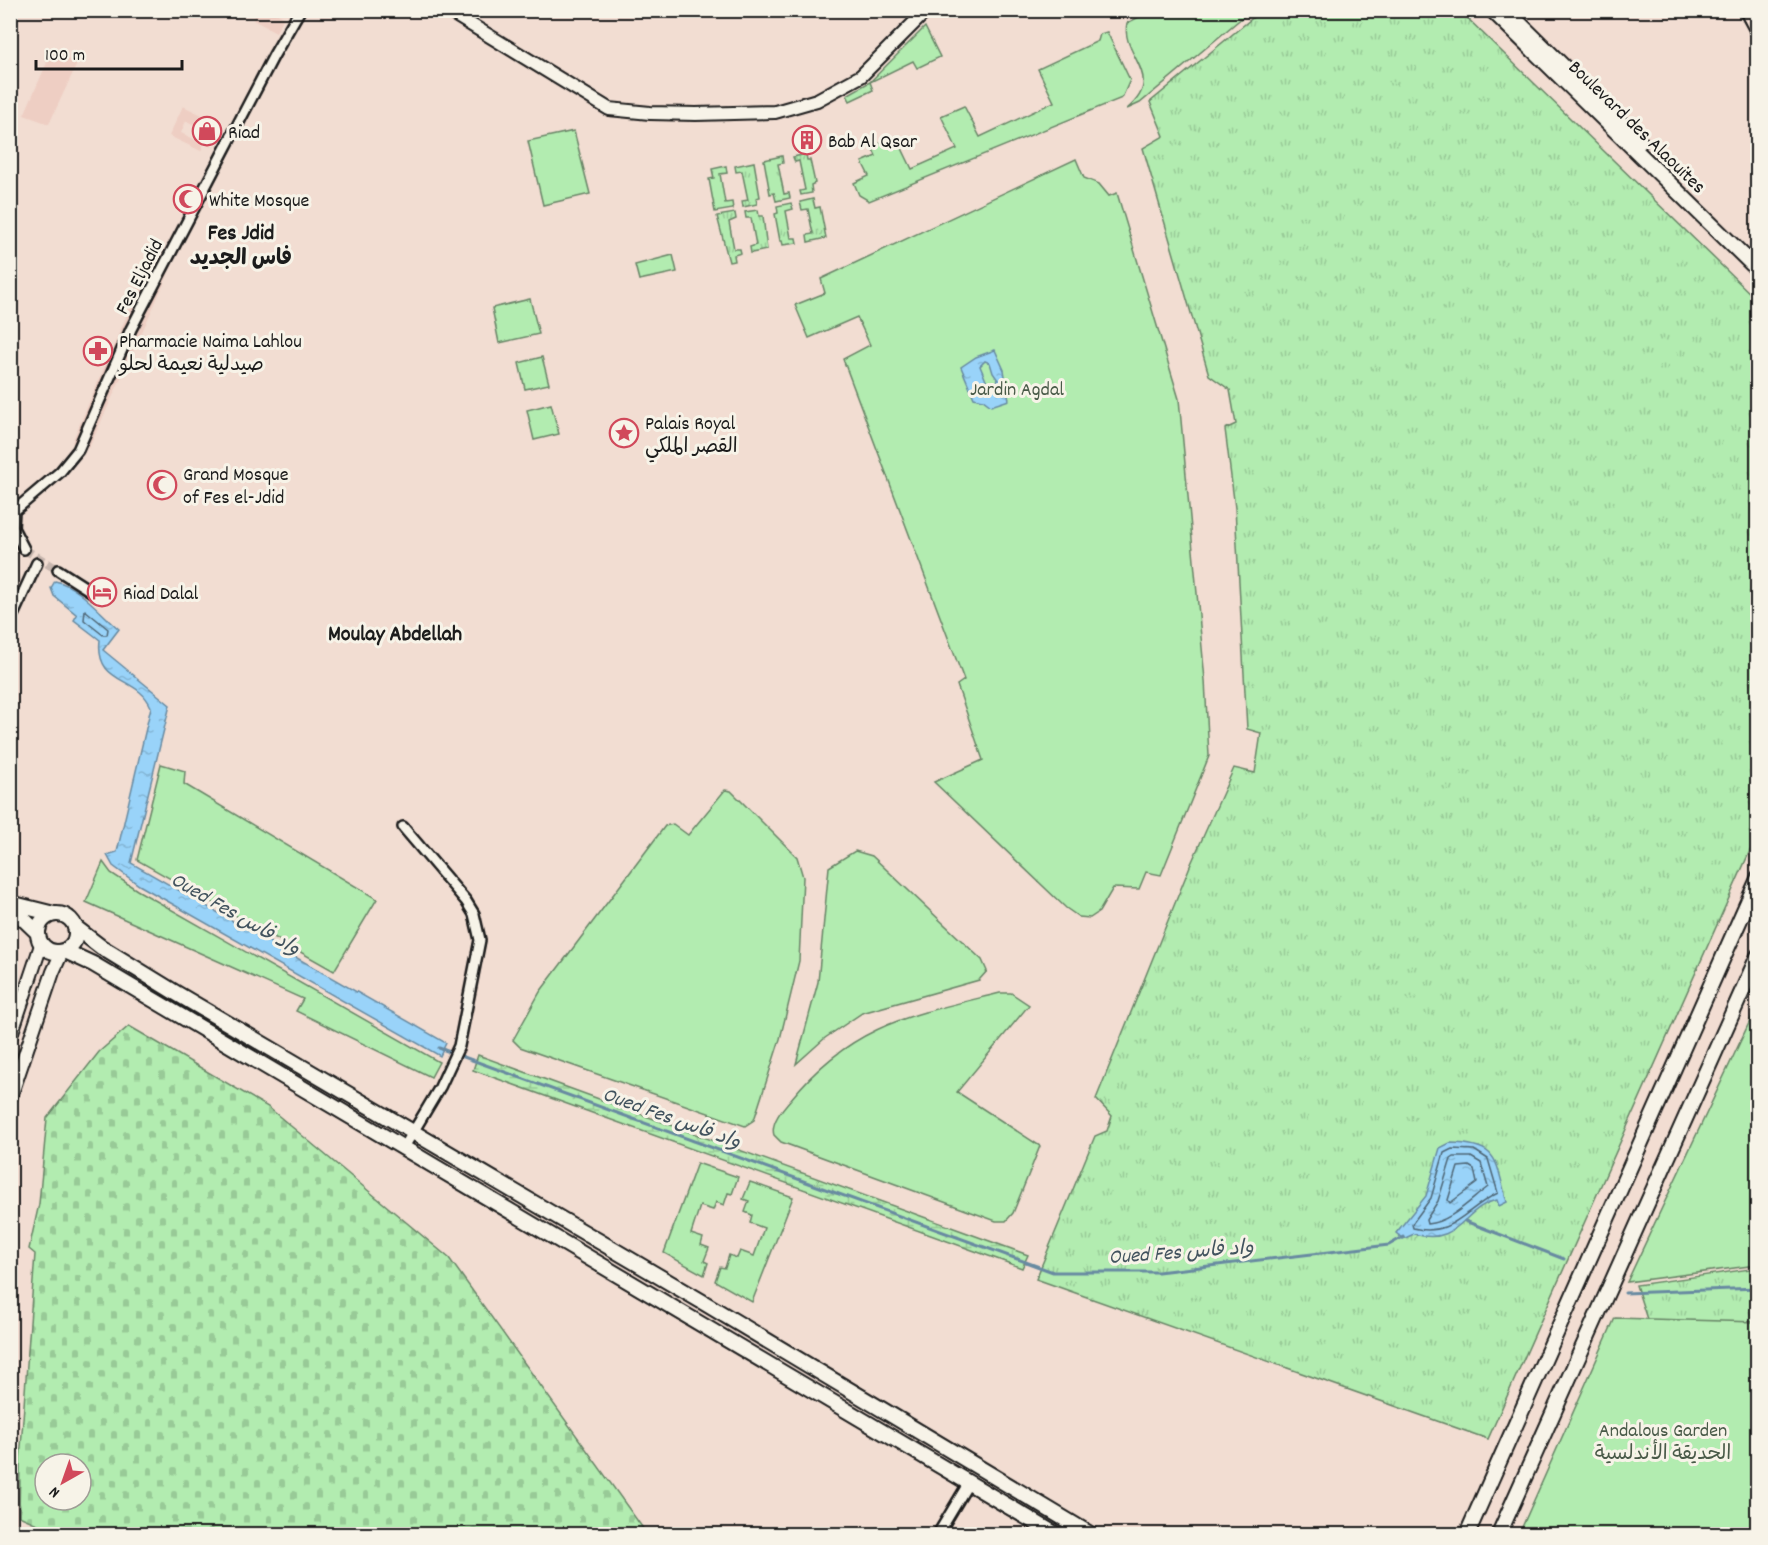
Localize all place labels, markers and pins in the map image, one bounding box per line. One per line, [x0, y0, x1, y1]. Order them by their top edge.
shop icon: Riad [191, 115, 223, 147]
place label: Riad [228, 120, 260, 148]
building icon: Bab Al Qsar [791, 124, 823, 156]
place label: Bab Al Qsar [828, 129, 918, 157]
mosque icon: White Mosque [172, 183, 204, 215]
place label: White Mosque [209, 188, 310, 216]
place label: Pharmacie Naima Lahlou صيدلية نعيمة لحلو [118, 329, 302, 380]
pharmacy icon: Pharmacie Naima Lahlou صيدلية نعيمة لحلو [82, 335, 114, 367]
place label: Palais Royal القصر الملكي [645, 411, 738, 463]
place icon: Palais Royal القصر الملكي [608, 417, 640, 449]
place label: Grand Mosque of Fes el-Jdid [183, 462, 289, 513]
mosque icon: Grand Mosque of Fes el-Jdid [146, 469, 178, 501]
hotel icon: Riad Dalal [86, 576, 118, 608]
place label: Riad Dalal [123, 581, 199, 609]

